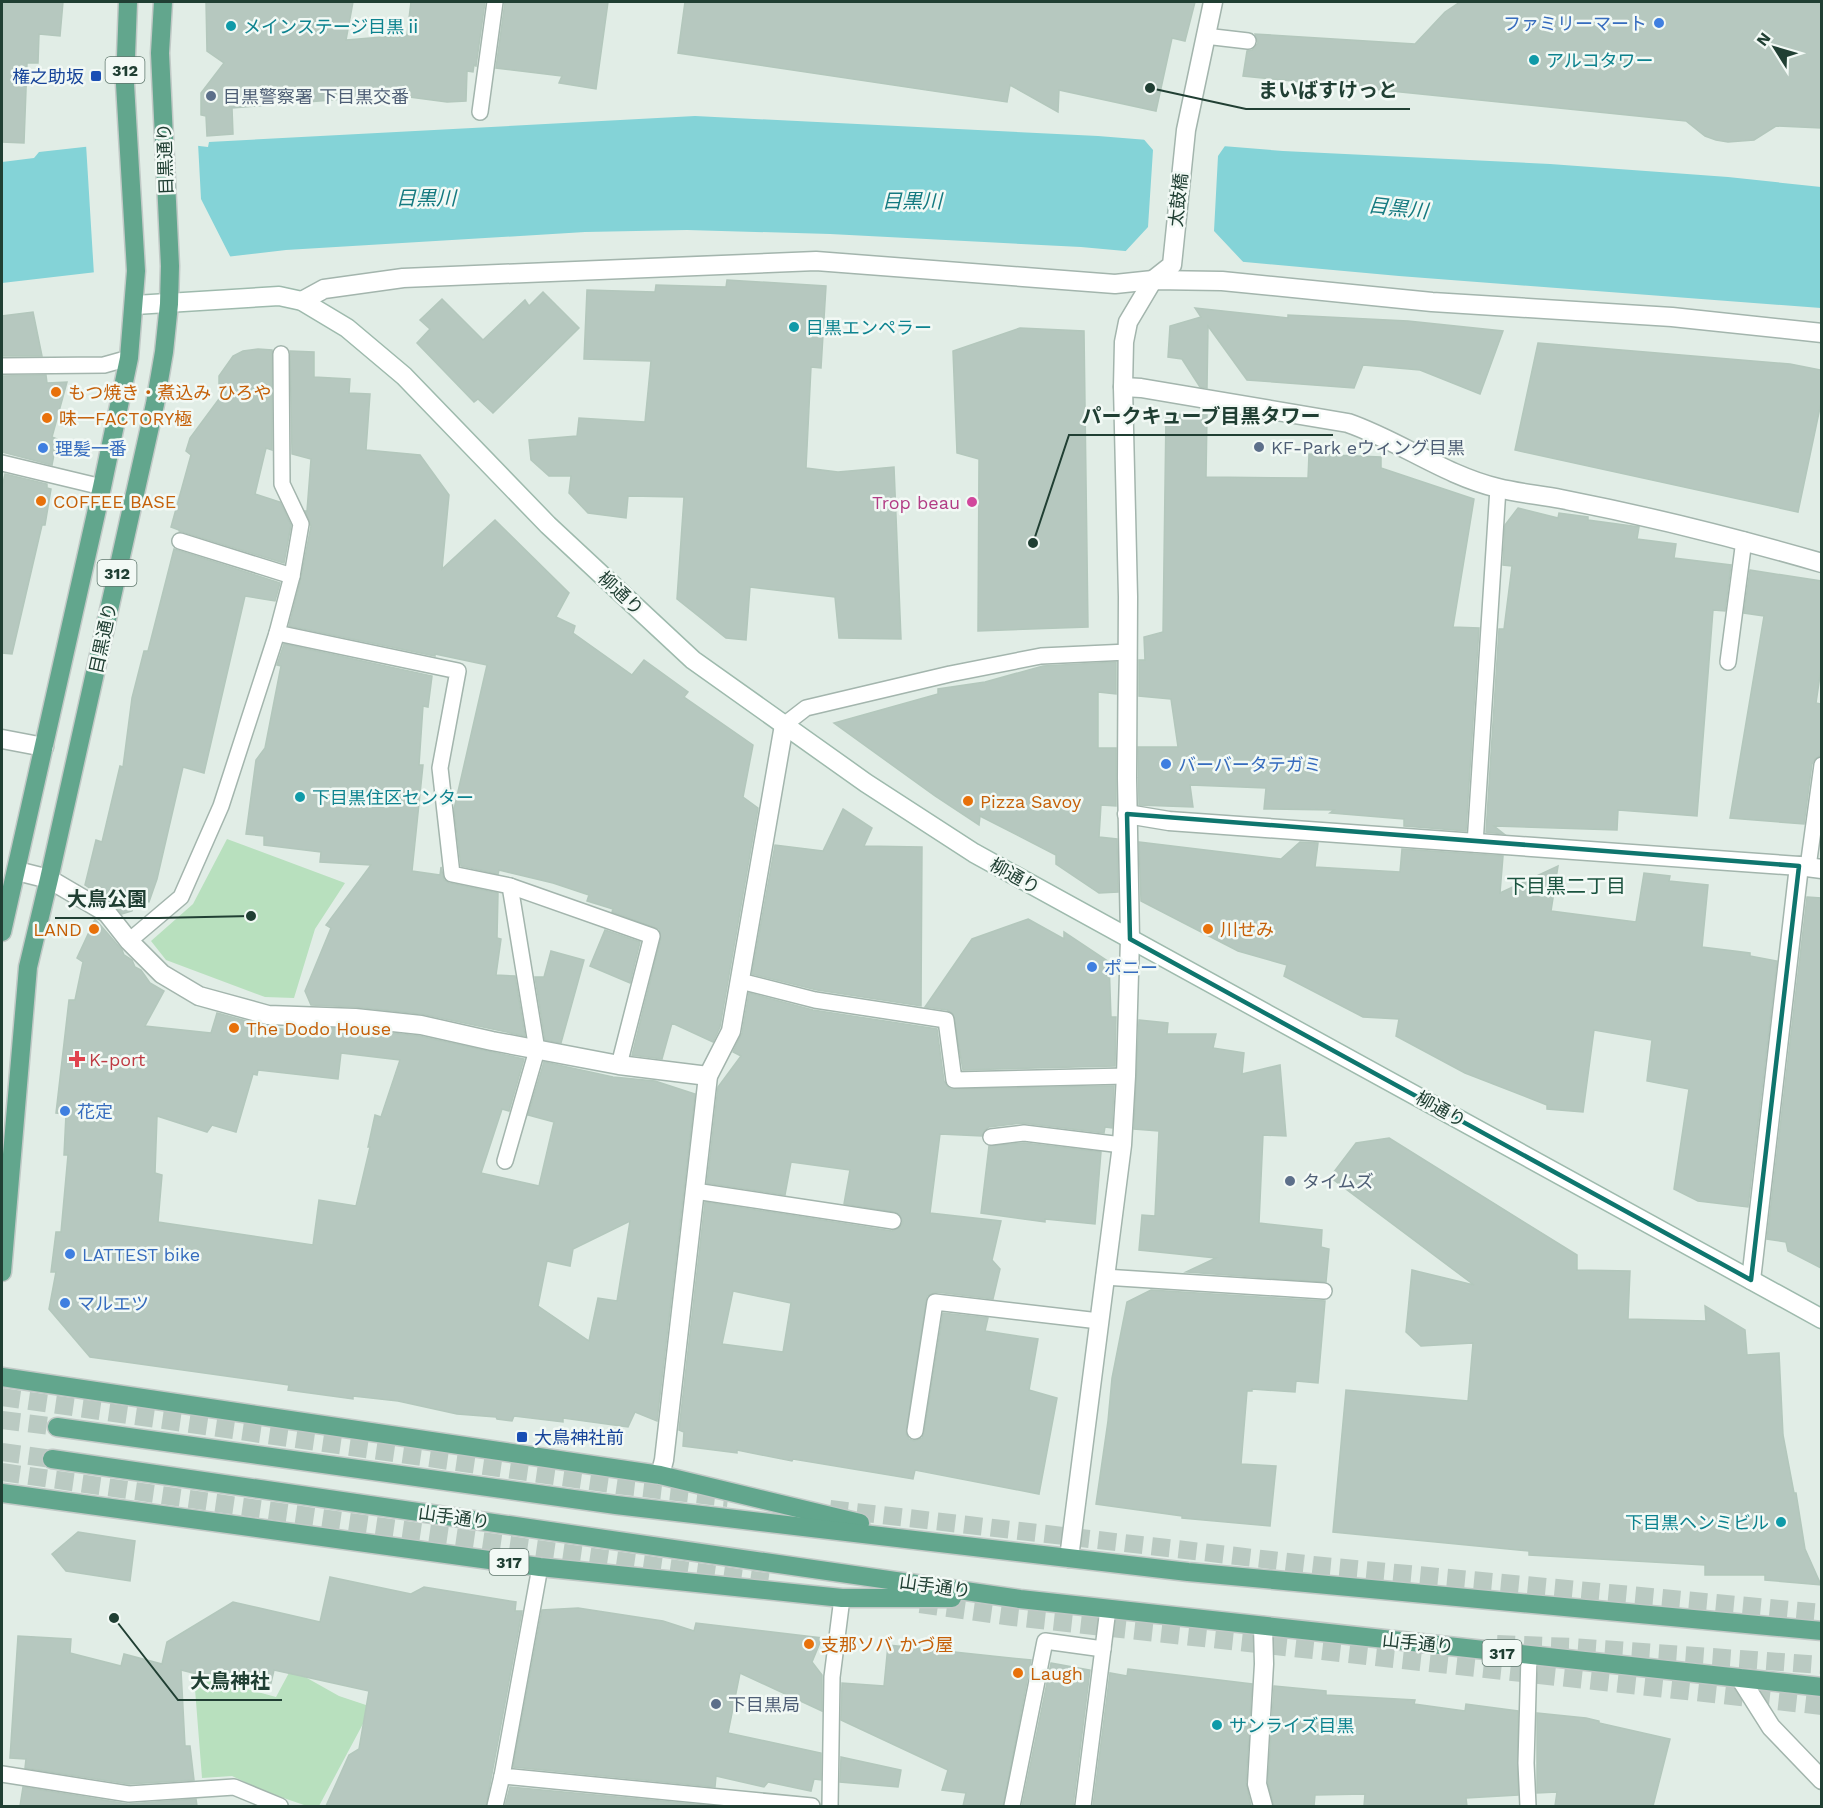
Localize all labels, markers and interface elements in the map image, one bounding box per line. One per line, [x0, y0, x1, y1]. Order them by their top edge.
place label: ファミリーマート [1503, 13, 1647, 34]
place label: メインステージ目黒ⅱ [243, 16, 422, 37]
marker: ファミリーマート [1652, 16, 1666, 30]
north arrow [1745, 18, 1805, 78]
marker: メインステージ目黒ⅱ [224, 19, 238, 33]
text: N [1752, 29, 1775, 50]
place label: アルコタワー [1546, 50, 1653, 71]
marker: アルコタワー [1527, 53, 1541, 67]
road number: 312 [106, 57, 144, 83]
place label: 権之助坂 [12, 66, 84, 87]
marker: 権之助坂 [89, 69, 103, 83]
callout: まいばすけっと [1246, 71, 1410, 109]
text: まいばすけっと [1258, 78, 1398, 102]
place label: 目黒警察署 下目黒交番 [223, 86, 409, 107]
marker: 目黒警察署 下目黒交番 [204, 89, 218, 103]
street label: 目黒通り [153, 123, 177, 195]
street label: 太鼓橋 [1165, 172, 1191, 228]
water label: 目黒川 [396, 186, 458, 210]
water label: 目黒川 [882, 189, 944, 213]
water label: 目黒川 [1367, 193, 1431, 223]
place label: 目黒エンペラー [806, 317, 932, 338]
marker: 目黒エンペラー [787, 320, 801, 334]
place label: もつ焼き・煮込み ひろや [68, 382, 271, 403]
marker: もつ焼き・煮込み ひろや [49, 385, 63, 399]
callout: パークキューブ目黒タワー [1069, 397, 1333, 435]
text: パークキューブ目黒タワー [1082, 404, 1320, 428]
place label: 味一FACTORY極 [59, 408, 192, 429]
marker: 味一FACTORY極 [40, 411, 54, 425]
place label: KF-Park eウィング目黒 [1271, 437, 1465, 458]
place label: 理髪一番 [55, 438, 127, 459]
marker: KF-Park eウィング目黒 [1252, 440, 1266, 454]
marker: 理髪一番 [36, 441, 50, 455]
place label: COFFEE BASE [53, 491, 176, 512]
place label: Trop beau [872, 492, 960, 513]
marker: COFFEE BASE [34, 494, 48, 508]
marker: Trop beau [965, 495, 979, 509]
road number: 312 [98, 560, 136, 586]
street label: 柳通り [594, 567, 648, 619]
street label: 目黒通り [85, 601, 121, 675]
place label: バーバータテガミ [1178, 754, 1322, 775]
marker: バーバータテガミ [1159, 757, 1173, 771]
place label: 下目黒住区センター [312, 787, 474, 808]
marker: 下目黒住区センター [293, 790, 307, 804]
place label: Pizza Savoy [980, 791, 1082, 812]
marker: Pizza Savoy [961, 794, 975, 808]
street label: 柳通り [986, 854, 1044, 898]
district label: 下目黒二丁目 [1506, 874, 1626, 898]
callout: 大鳥公園 [55, 880, 159, 918]
text: 大鳥公園 [67, 887, 147, 911]
place label: LAND [33, 919, 82, 940]
place label: 川せみ [1220, 919, 1274, 940]
marker: LAND [87, 922, 101, 936]
marker: 川せみ [1201, 922, 1215, 936]
place label: ポニー [1104, 957, 1158, 978]
marker: ポニー [1085, 960, 1099, 974]
place label: The Dodo House [246, 1018, 391, 1039]
marker: The Dodo House [227, 1021, 241, 1035]
place label: K-port [89, 1049, 146, 1070]
marker: K-port [70, 1052, 84, 1066]
street label: 柳通り [1412, 1087, 1470, 1131]
place label: 花定 [77, 1101, 113, 1122]
marker: 花定 [58, 1104, 72, 1118]
place label: タイムズ [1302, 1171, 1374, 1192]
marker: タイムズ [1283, 1174, 1297, 1188]
place label: LATTEST bike [82, 1244, 200, 1265]
marker: LATTEST bike [63, 1247, 77, 1261]
place label: マルエツ [77, 1293, 149, 1314]
marker: マルエツ [58, 1296, 72, 1310]
place label: 大鳥神社前 [534, 1427, 624, 1448]
marker: 大鳥神社前 [515, 1430, 529, 1444]
street label: 山手通り [417, 1502, 491, 1532]
place label: 下目黒ヘンミビル [1625, 1512, 1769, 1533]
marker: 下目黒ヘンミビル [1774, 1515, 1788, 1529]
road number: 317 [490, 1549, 528, 1575]
street label: 山手通り [898, 1571, 972, 1601]
street label: 山手通り [1381, 1629, 1455, 1657]
place label: 支那ソバ かづ屋 [821, 1634, 953, 1655]
marker: 支那ソバ かづ屋 [802, 1637, 816, 1651]
road number: 317 [1482, 1640, 1522, 1666]
callout: 大鳥神社 [178, 1662, 282, 1700]
place label: Laugh [1030, 1663, 1083, 1684]
marker: Laugh [1011, 1666, 1025, 1680]
text: 大鳥神社 [190, 1669, 270, 1693]
place label: 下目黒局 [728, 1694, 800, 1715]
marker: 下目黒局 [709, 1697, 723, 1711]
place label: サンライズ目黒 [1229, 1715, 1354, 1736]
marker: サンライズ目黒 [1210, 1718, 1224, 1732]

